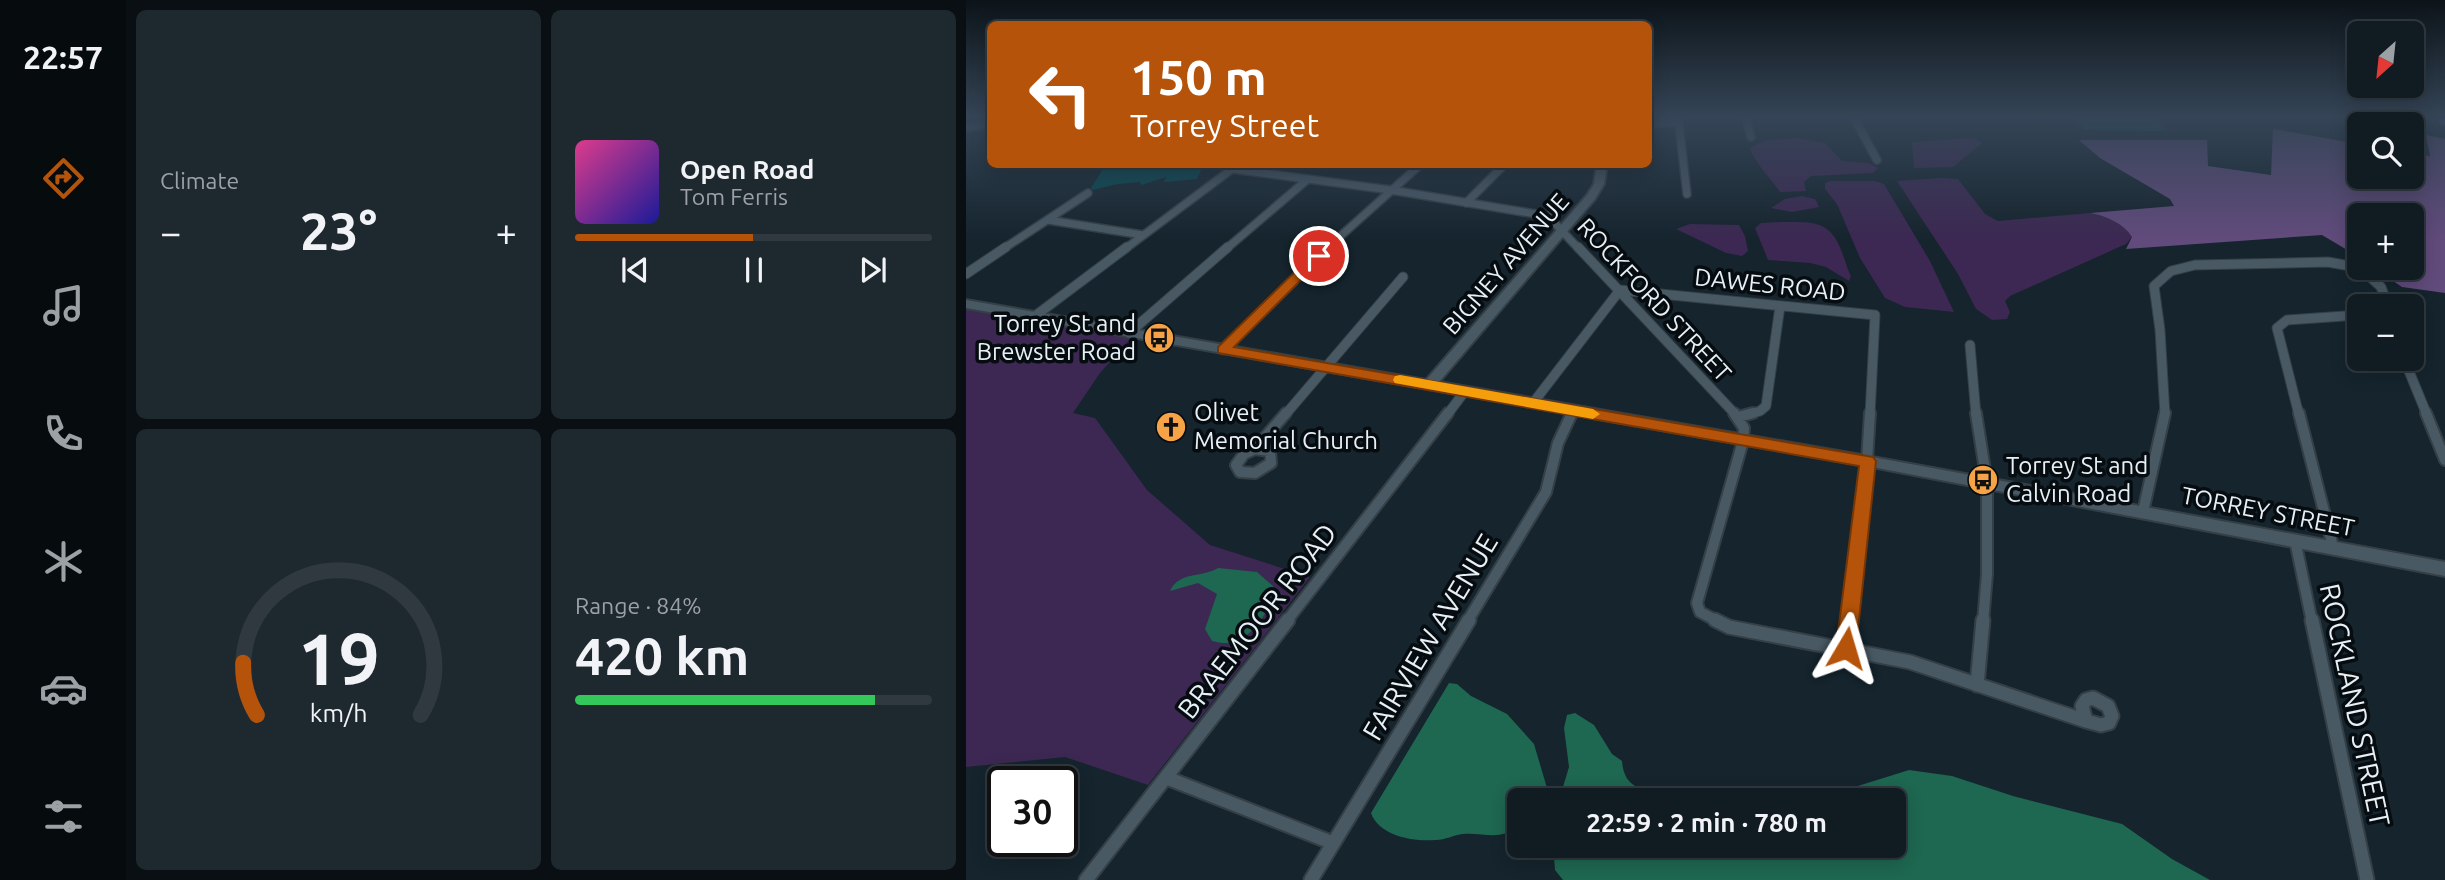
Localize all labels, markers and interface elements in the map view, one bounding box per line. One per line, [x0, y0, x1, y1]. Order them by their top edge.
north arrow [2347, 21, 2424, 98]
map controls [2347, 21, 2424, 371]
text: 22:57 [23, 39, 103, 75]
icon: left [1015, 49, 1106, 140]
text: 150 m [1130, 49, 1267, 104]
text: Torrey Street [1130, 107, 1319, 143]
button: search [2347, 112, 2424, 189]
icon: directions [39, 154, 88, 203]
text: Open Road [680, 155, 814, 184]
text: Climate [160, 168, 239, 193]
text: Tom Ferris [680, 184, 788, 209]
street label: BIGNEY AVENUE [1437, 188, 1574, 339]
text: 23° [300, 202, 377, 260]
button: + [2347, 203, 2424, 280]
text: − [160, 211, 181, 253]
text: + [496, 211, 517, 253]
street label: ROCKFORD STREET [1572, 213, 1737, 387]
pin [1289, 226, 1349, 286]
icon: arrive [1300, 237, 1338, 275]
icon: previous [616, 251, 654, 289]
icon: pause [735, 251, 773, 289]
icon: next [854, 251, 892, 289]
street label: DAWES ROAD [1693, 263, 1847, 306]
icon: music [39, 281, 88, 330]
button: − [2347, 294, 2424, 371]
place label: Torrey St and Brewster Road [977, 310, 1136, 365]
bus stop icon: Torrey St and Brewster Road [1142, 321, 1176, 355]
place label: Olivet Memorial Church [1194, 399, 1378, 454]
icon: phone [39, 409, 88, 458]
church icon: Olivet Memorial Church [1154, 410, 1188, 444]
place label: Torrey St and Calvin Road [2006, 452, 2148, 507]
bus stop icon: Torrey St and Calvin Road [1966, 463, 2000, 497]
street label: TORREY STREET [2179, 482, 2357, 542]
street label: BRAEMOOR ROAD [1171, 517, 1342, 724]
street label: FAIRVIEW AVENUE [1356, 528, 1503, 745]
icon: climate [39, 537, 88, 586]
street label: ROCKLAND STREET [2315, 581, 2396, 830]
text: Range · 84% [575, 593, 702, 618]
position arrow [1809, 611, 1883, 685]
text: 19 [297, 618, 380, 700]
text: 420 km [575, 627, 749, 685]
icon: car [39, 664, 88, 713]
text: km/h [310, 699, 367, 727]
speed limit sign: 30 [987, 766, 1078, 857]
icon: filters [39, 792, 88, 841]
text: 22:59 · 2 min · 780 m [1586, 808, 1827, 837]

